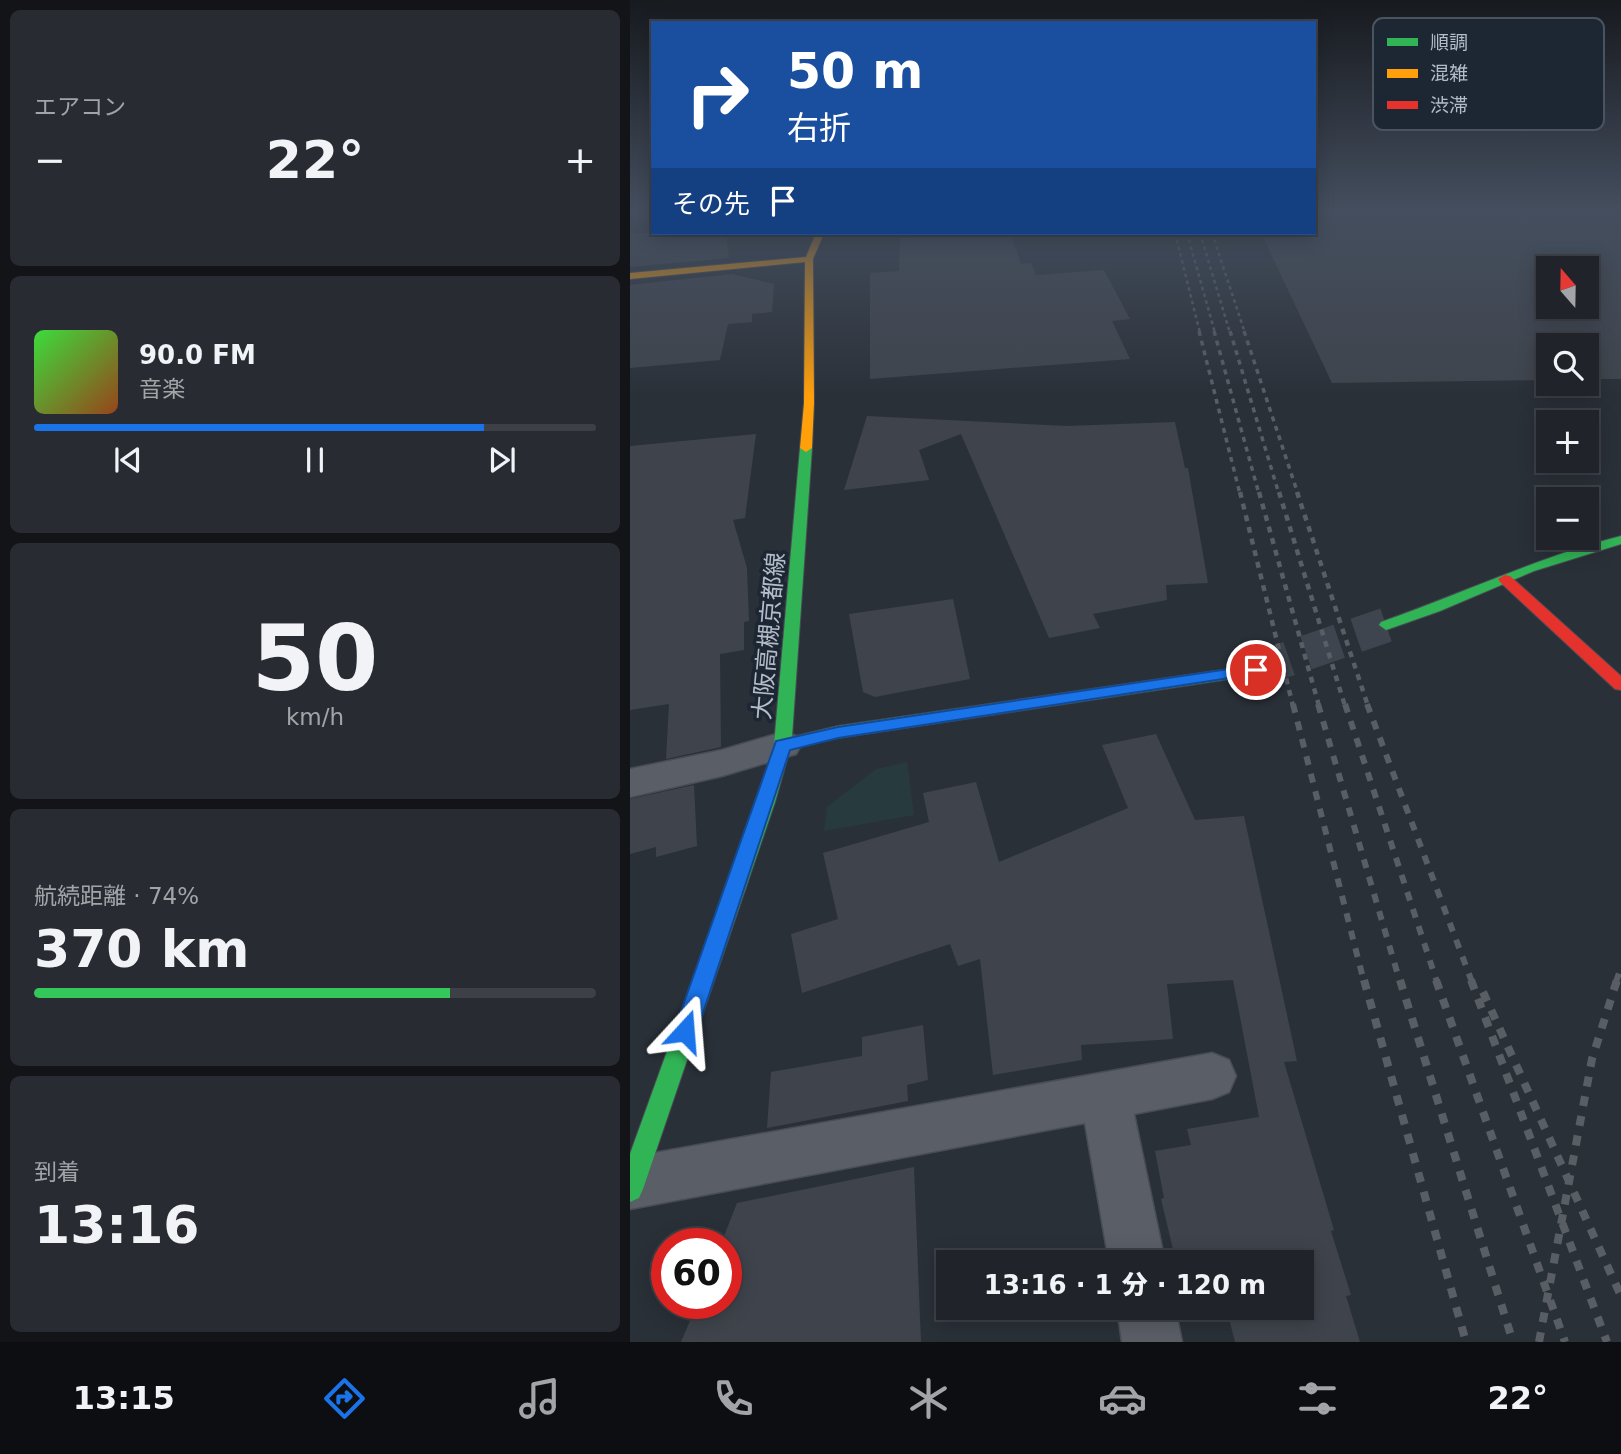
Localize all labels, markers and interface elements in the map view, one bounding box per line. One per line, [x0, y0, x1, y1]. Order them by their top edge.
legend [1373, 18, 1604, 130]
text: 順調 [1430, 31, 1468, 53]
text: 50 m [787, 43, 923, 100]
icon: right [672, 49, 763, 140]
text: 混雑 [1430, 62, 1468, 84]
text: エアコン [34, 94, 126, 120]
text: 渋滞 [1430, 94, 1468, 116]
text: 右折 [787, 109, 851, 147]
text: 22° [266, 130, 364, 190]
text: − [34, 138, 66, 182]
text: + [564, 138, 596, 182]
icon: arrive [764, 182, 802, 220]
text: その先 [672, 189, 750, 219]
north arrow [1536, 256, 1600, 318]
map controls [1536, 256, 1599, 550]
button: search [1536, 333, 1599, 396]
text: 90.0 FM [139, 340, 256, 370]
text: 音楽 [139, 376, 185, 402]
button: + [1536, 410, 1599, 473]
icon: previous [109, 441, 147, 479]
icon: pause [296, 441, 334, 479]
icon: next [483, 441, 521, 479]
button: − [1536, 487, 1599, 550]
street label: 大阪高槻京都線 [748, 551, 790, 721]
text: 50 [252, 606, 378, 711]
pin [1226, 640, 1286, 700]
icon: arrive [1237, 651, 1275, 689]
text: km/h [286, 704, 344, 730]
text: 航続距離 · 74% [34, 883, 199, 909]
text: 370 km [34, 919, 249, 979]
position arrow [648, 994, 722, 1068]
text: 到着 [34, 1159, 80, 1185]
text: 13:16 [34, 1195, 200, 1255]
speed limit sign: 60 [651, 1228, 742, 1319]
text: 13:16 · 1 分 · 120 m [984, 1270, 1266, 1300]
icon: directions [320, 1374, 369, 1423]
icon: music [515, 1374, 564, 1423]
icon: phone [709, 1374, 758, 1423]
icon: climate [904, 1374, 953, 1423]
icon: car [1098, 1374, 1147, 1423]
icon: filters [1293, 1374, 1342, 1423]
text: 13:15 [73, 1379, 175, 1417]
text: 22° [1488, 1379, 1548, 1417]

